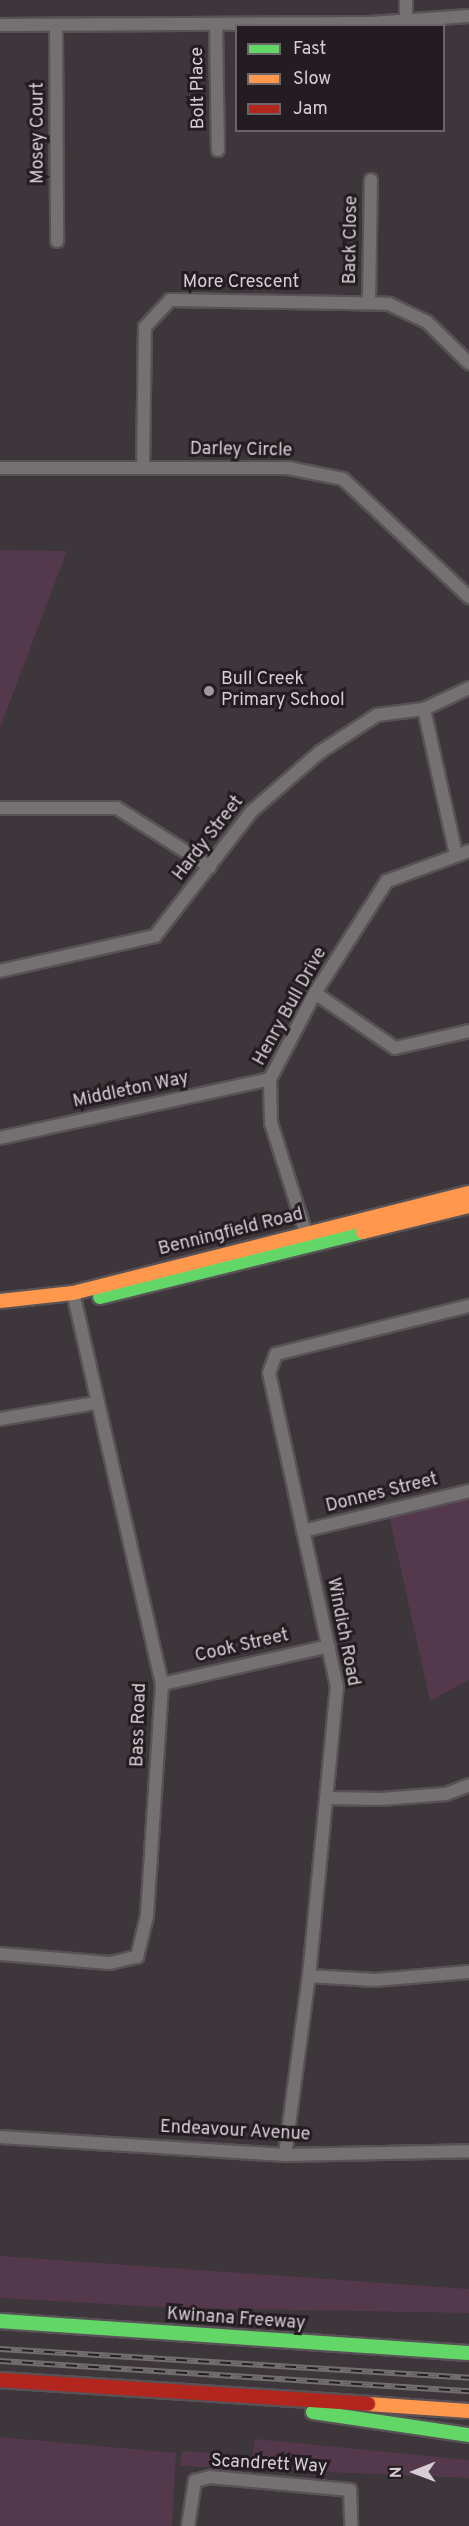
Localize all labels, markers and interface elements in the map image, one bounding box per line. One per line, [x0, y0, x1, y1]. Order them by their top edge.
legend [235, 24, 445, 132]
text: Fast [293, 38, 326, 61]
street label: Bolt Place [187, 47, 211, 129]
text: Slow [293, 68, 331, 91]
street label: Mosey Court [28, 82, 50, 184]
text: Jam [293, 98, 328, 121]
street label: Back Close [340, 195, 364, 285]
street label: More Crescent [183, 272, 299, 294]
street label: Darley Circle [190, 439, 292, 463]
place label: Bull Creek Primary School [221, 670, 345, 712]
marker: Bull Creek Primary School [202, 684, 216, 698]
street label: Hardy Street [169, 792, 249, 886]
street label: Henry Bull Drive [250, 944, 332, 1070]
street label: Middleton Way [71, 1068, 191, 1114]
street label: Benningfield Road [156, 1205, 306, 1261]
street label: Donnes Street [324, 1470, 440, 1518]
street label: Windich Road [321, 1576, 363, 1688]
street label: Cook Street [193, 1626, 291, 1668]
street label: Bass Road [128, 1683, 152, 1767]
street label: Endeavour Avenue [159, 2117, 311, 2147]
street label: Kwinana Freeway [166, 2304, 306, 2336]
north arrow [385, 2442, 445, 2502]
street label: Scandrett Way [210, 2451, 328, 2479]
text: N [387, 2466, 407, 2478]

